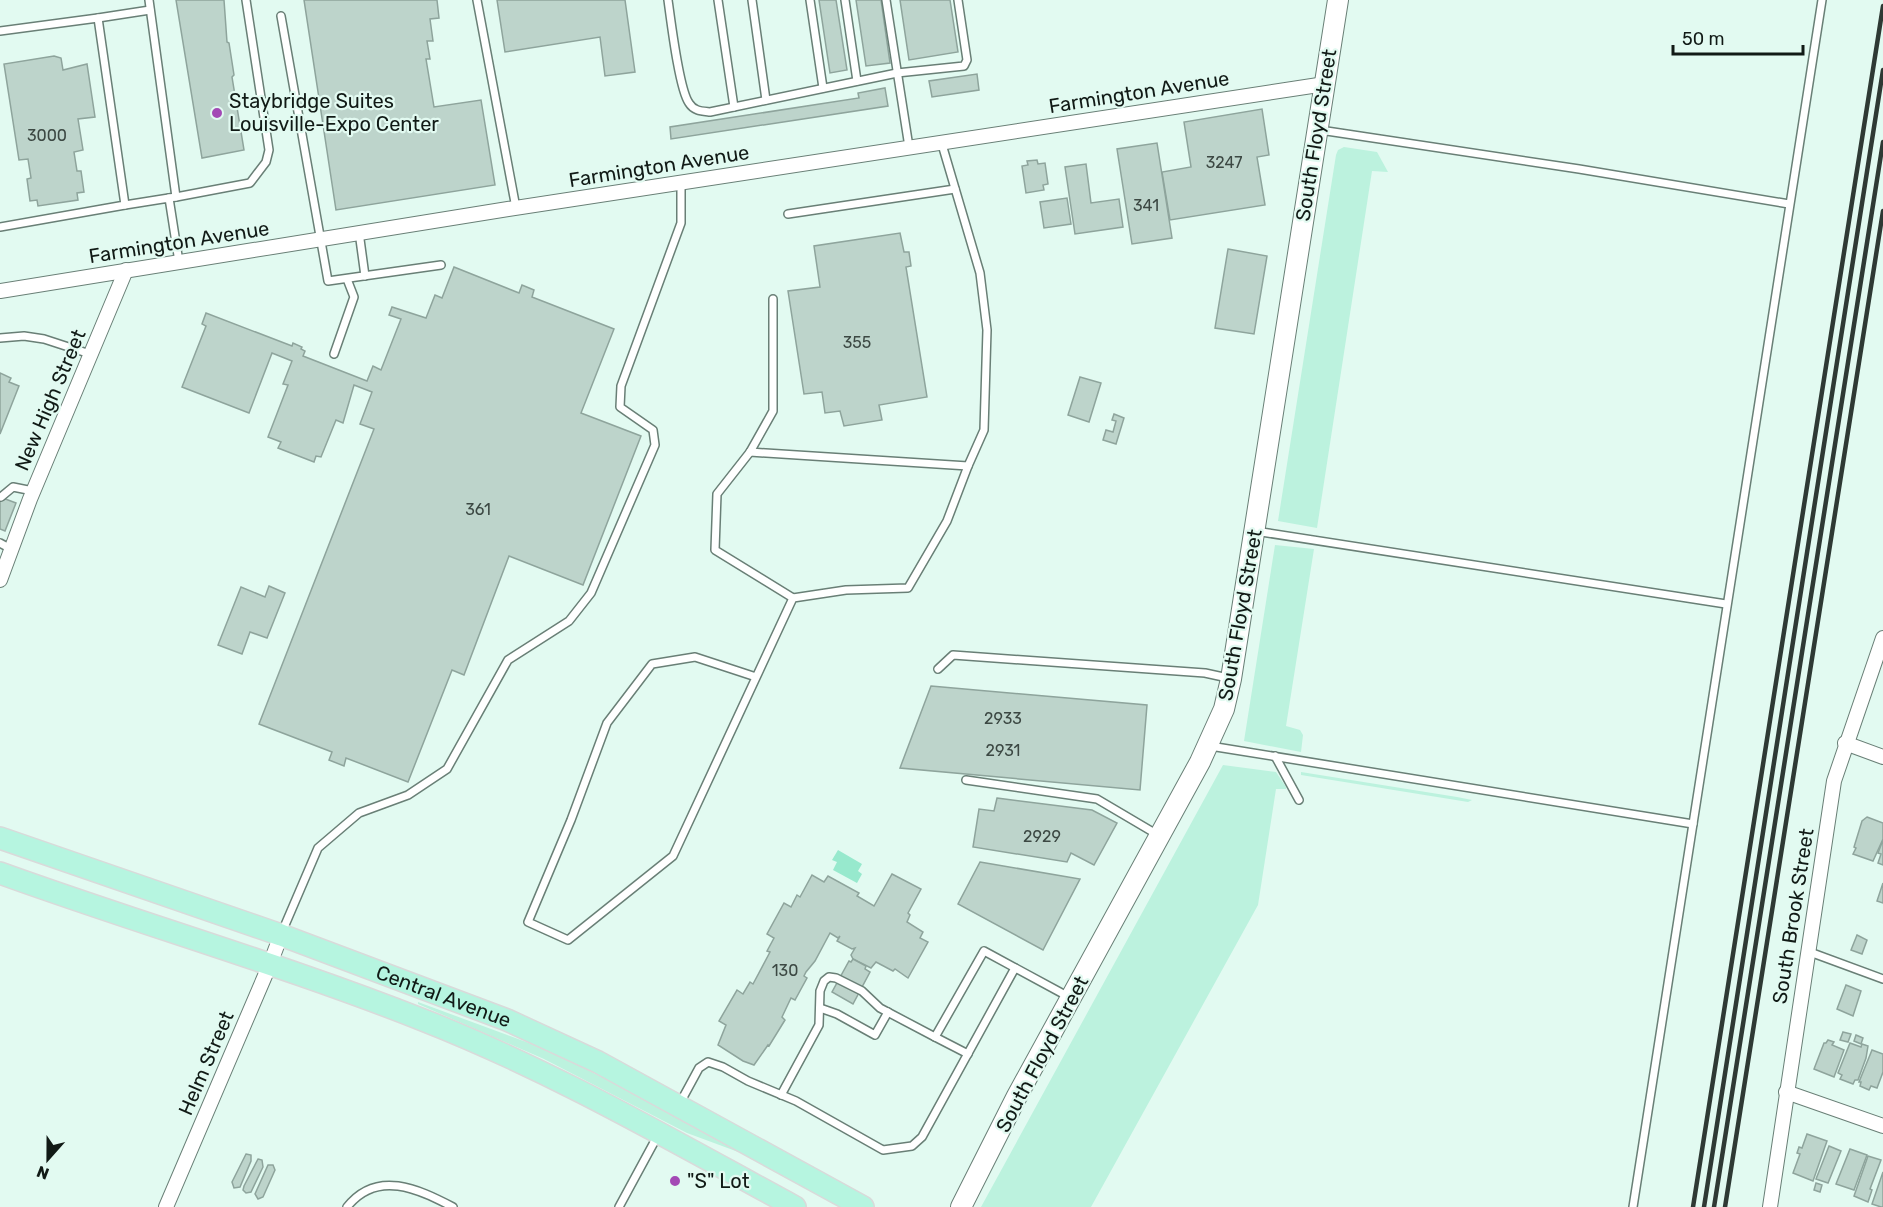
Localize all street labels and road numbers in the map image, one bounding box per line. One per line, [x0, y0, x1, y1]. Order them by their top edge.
street label: South Floyd Street [1291, 47, 1341, 223]
street label: Farmington Avenue [1047, 66, 1231, 118]
street label: Farmington Avenue [567, 140, 751, 192]
street label: Farmington Avenue [87, 216, 271, 268]
street label: New High Street [9, 326, 91, 474]
street label: South Floyd Street [1213, 527, 1267, 703]
street label: South Brook Street [1767, 826, 1819, 1006]
street label: Central Avenue [373, 960, 514, 1032]
street label: South Floyd Street [991, 971, 1093, 1136]
street label: Helm Street [173, 1007, 239, 1119]

